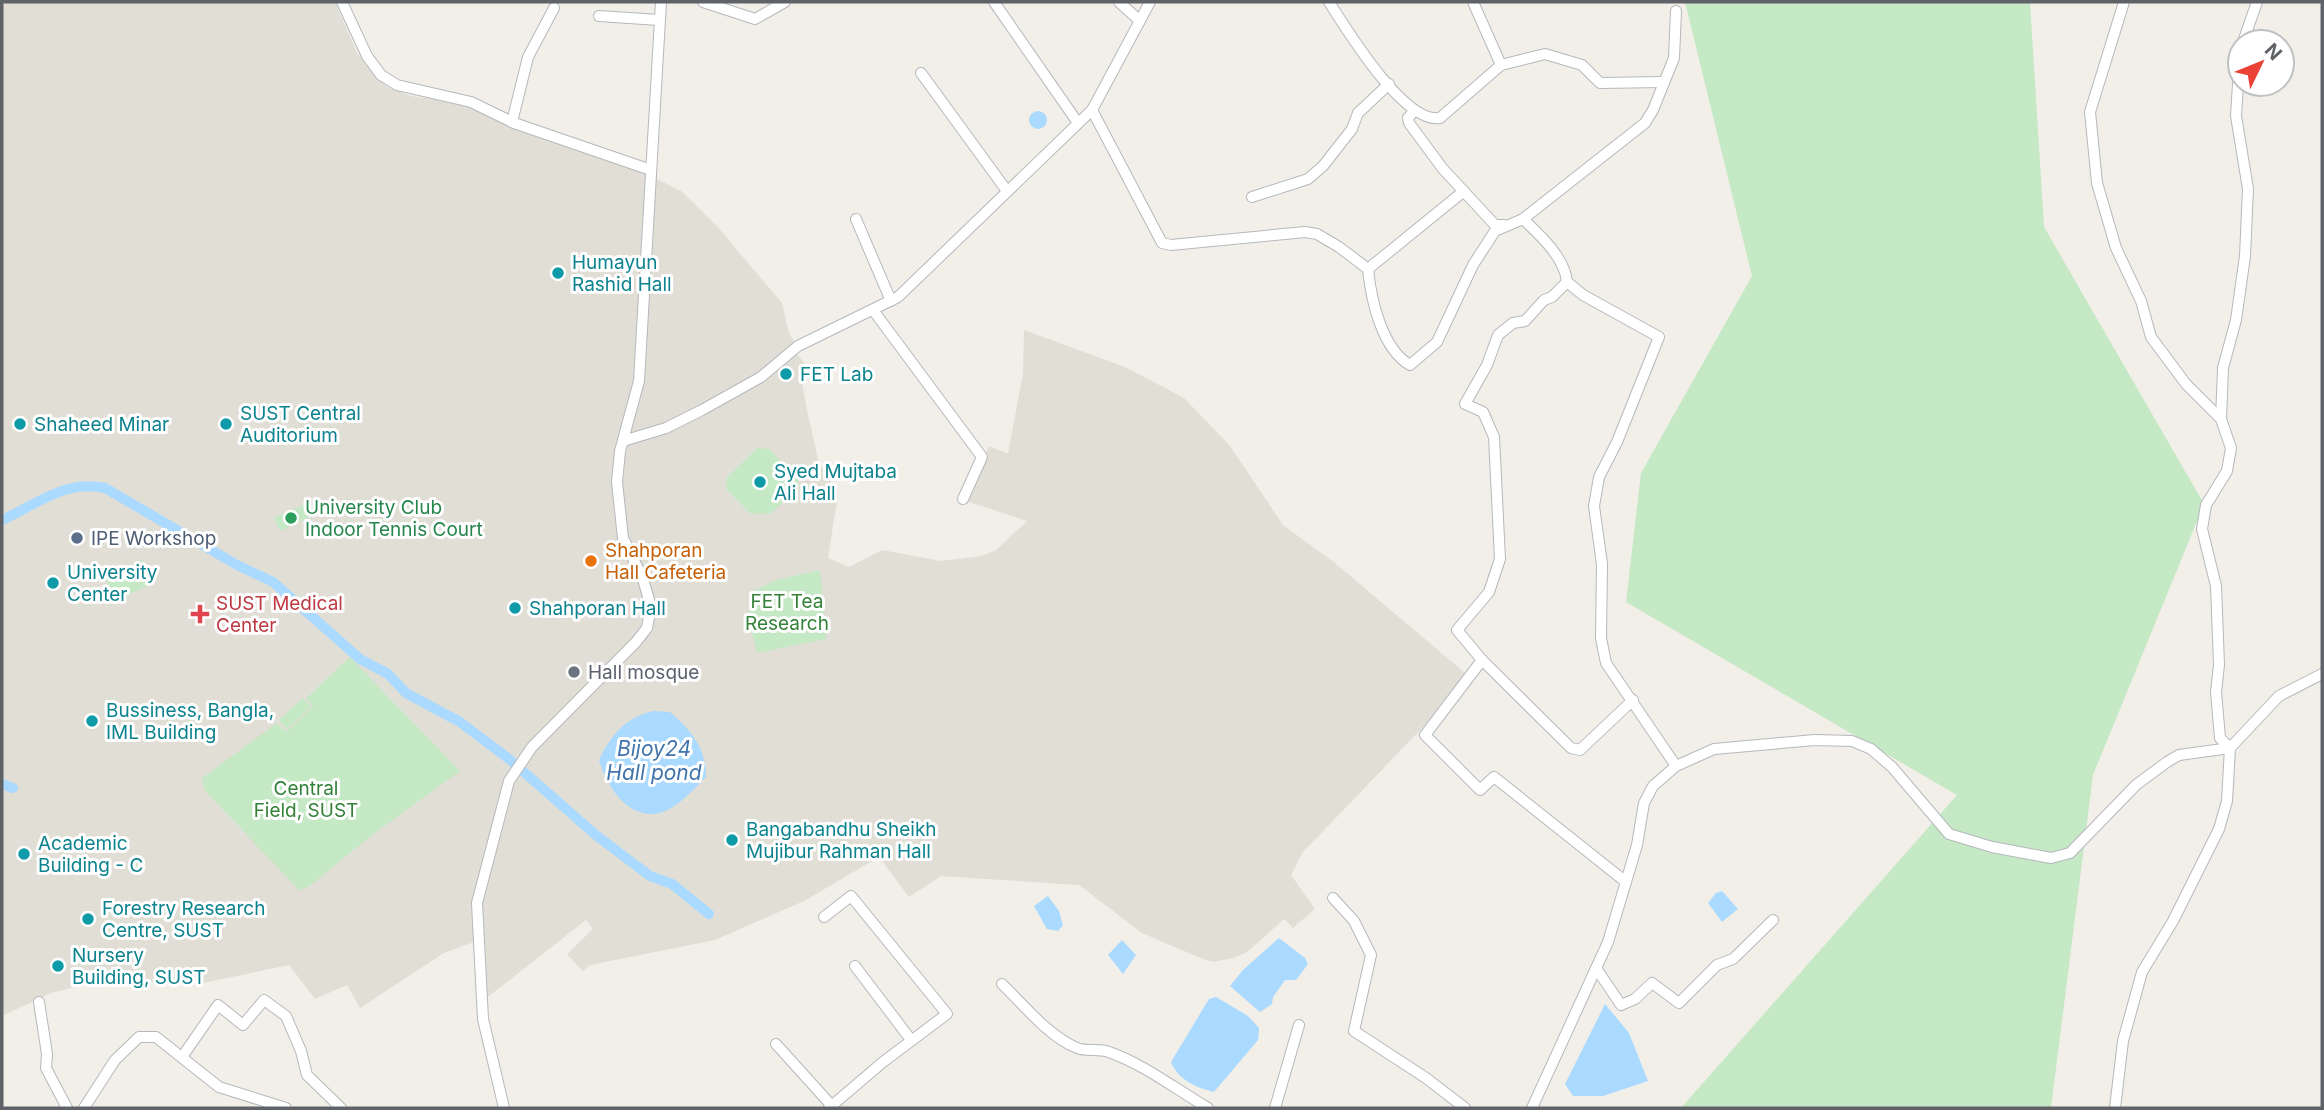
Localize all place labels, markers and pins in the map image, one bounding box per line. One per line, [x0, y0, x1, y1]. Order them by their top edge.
place label: Humayun Rashid Hall [572, 251, 672, 296]
marker: Humayun Rashid Hall [550, 265, 566, 281]
place label: FET Lab [800, 363, 873, 386]
marker: FET Lab [778, 366, 794, 382]
place label: SUST Central Auditorium [240, 402, 361, 447]
place label: Shaheed Minar [34, 413, 169, 436]
marker: Shaheed Minar [12, 416, 28, 432]
marker: SUST Central Auditorium [218, 416, 234, 432]
place label: Syed Mujtaba Ali Hall [774, 460, 897, 505]
marker: Syed Mujtaba Ali Hall [752, 474, 768, 490]
place label: University Club Indoor Tennis Court [305, 496, 483, 541]
marker: University Club Indoor Tennis Court [283, 510, 299, 526]
place label: IPE Workshop [91, 527, 216, 550]
marker: IPE Workshop [69, 530, 85, 546]
place label: Shahporan Hall Cafeteria [605, 539, 726, 584]
marker: Shahporan Hall Cafeteria [583, 553, 599, 569]
place label: University Center [67, 561, 158, 606]
marker: University Center [45, 575, 61, 591]
place label: SUST Medical Center [216, 592, 343, 637]
place label: Shahporan Hall [529, 597, 666, 620]
marker: Shahporan Hall [507, 600, 523, 616]
marker: SUST Medical Center [190, 604, 210, 624]
place label: Hall mosque [588, 661, 699, 684]
marker: Hall mosque [566, 664, 582, 680]
place label: Bussiness, Bangla, IML Building [106, 699, 274, 744]
marker: Bussiness, Bangla, IML Building [84, 713, 100, 729]
place label: Bangabandhu Sheikh Mujibur Rahman Hall [746, 818, 937, 863]
place label: Academic Building - C [38, 832, 143, 877]
marker: Bangabandhu Sheikh Mujibur Rahman Hall [724, 832, 740, 848]
marker: Academic Building - C [16, 846, 32, 862]
place label: Forestry Research Centre, SUST [102, 897, 265, 942]
marker: Forestry Research Centre, SUST [80, 911, 96, 927]
place label: Nursery Building, SUST [72, 944, 206, 989]
marker: Nursery Building, SUST [50, 958, 66, 974]

